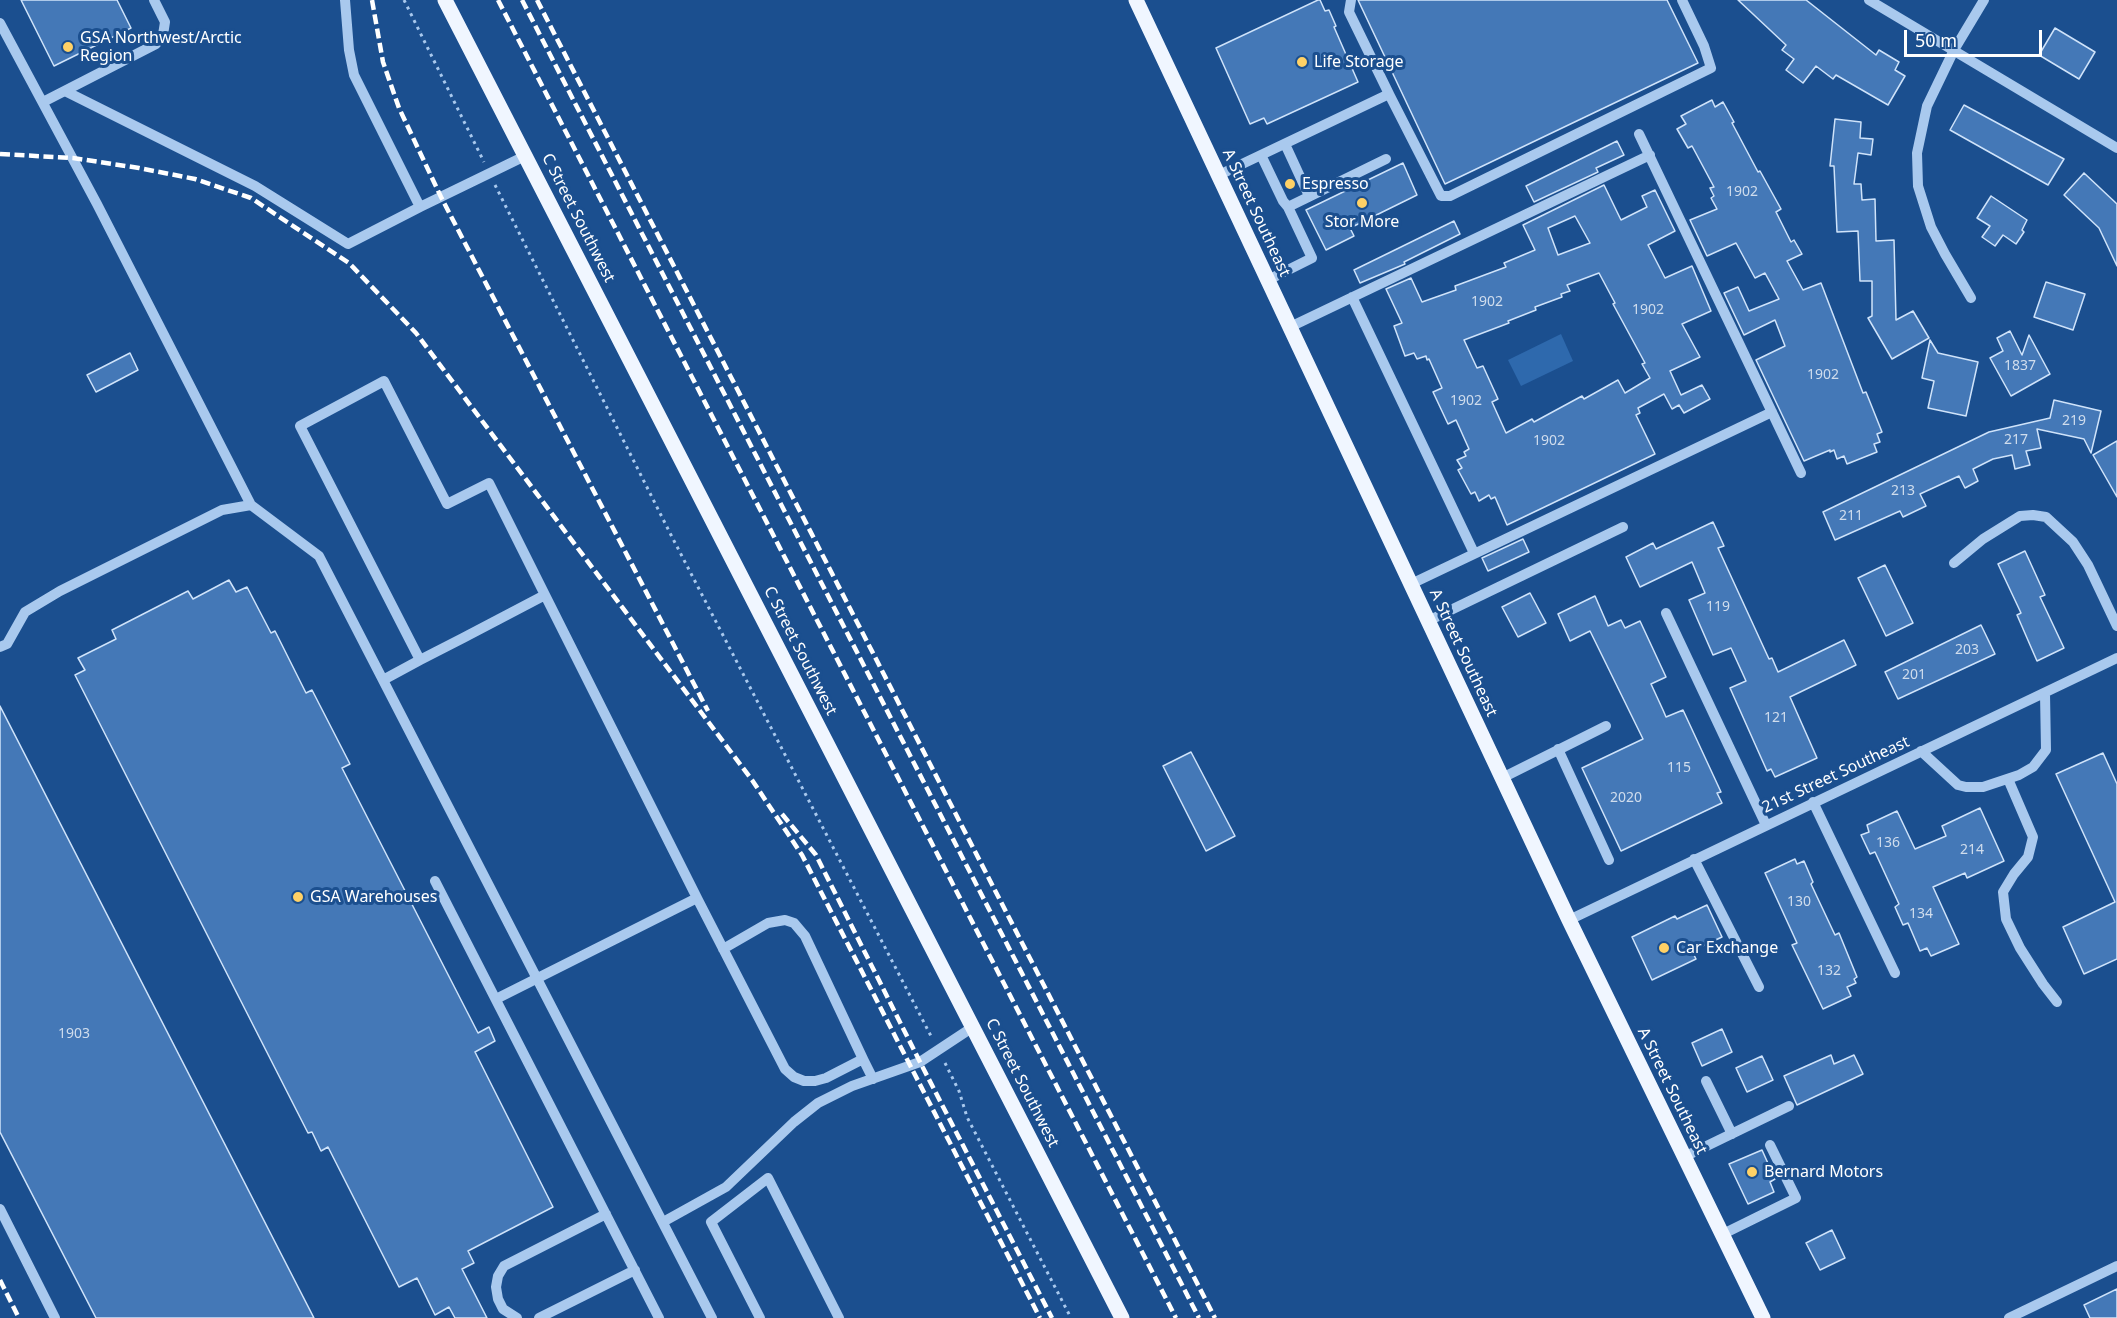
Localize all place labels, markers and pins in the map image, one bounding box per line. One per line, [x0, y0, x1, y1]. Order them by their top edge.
place label: GSA Northwest/Arctic Region [80, 28, 242, 66]
marker: GSA Northwest/Arctic Region [61, 40, 75, 54]
place label: Life Storage [1314, 52, 1404, 72]
marker: Life Storage [1295, 55, 1309, 69]
place label: Espresso [1302, 174, 1369, 194]
marker: Espresso [1283, 177, 1297, 191]
marker: Stor More [1355, 196, 1369, 210]
place label: Stor More [1325, 212, 1399, 232]
place label: GSA Warehouses [310, 887, 437, 907]
marker: GSA Warehouses [291, 890, 305, 904]
place label: Car Exchange [1676, 938, 1778, 958]
marker: Car Exchange [1657, 941, 1671, 955]
place label: Bernard Motors [1764, 1162, 1883, 1182]
marker: Bernard Motors [1745, 1165, 1759, 1179]

